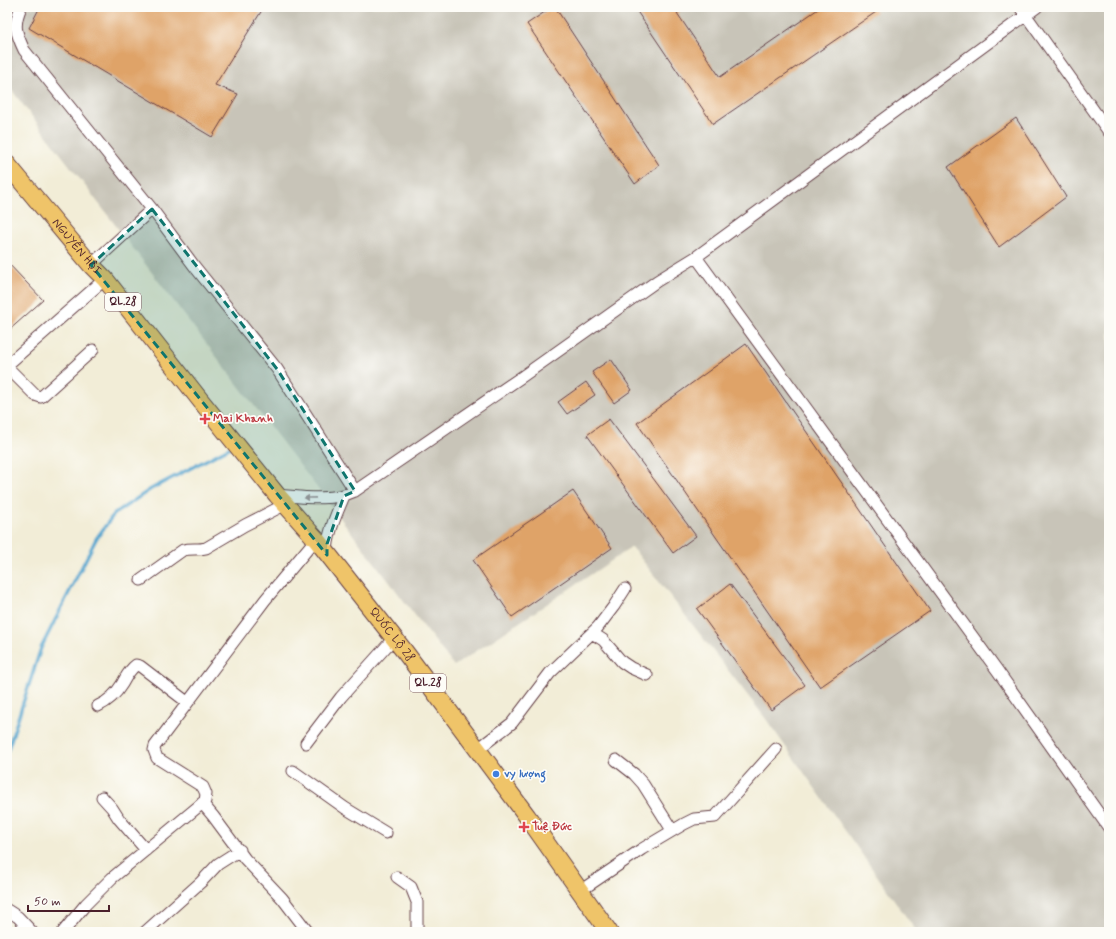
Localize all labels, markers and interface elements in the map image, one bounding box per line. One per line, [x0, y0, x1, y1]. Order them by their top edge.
street label: NGUYỄN HỘI [48, 215, 105, 279]
road number: QL.28 [105, 293, 141, 311]
place label: Mai Khanh [213, 411, 273, 427]
marker: Mai Khanh [200, 414, 210, 424]
one-way arrow [304, 494, 317, 501]
street label: QUỐC LỘ 28 [365, 604, 418, 665]
road number: QL.28 [410, 674, 446, 692]
place label: vy lượng [504, 766, 546, 783]
marker: vy lượng [491, 769, 501, 779]
place label: Tuệ Đức [532, 819, 572, 835]
marker: Tuệ Đức [519, 822, 529, 832]
scale bar [28, 887, 109, 913]
text: 50 m [34, 894, 61, 910]

